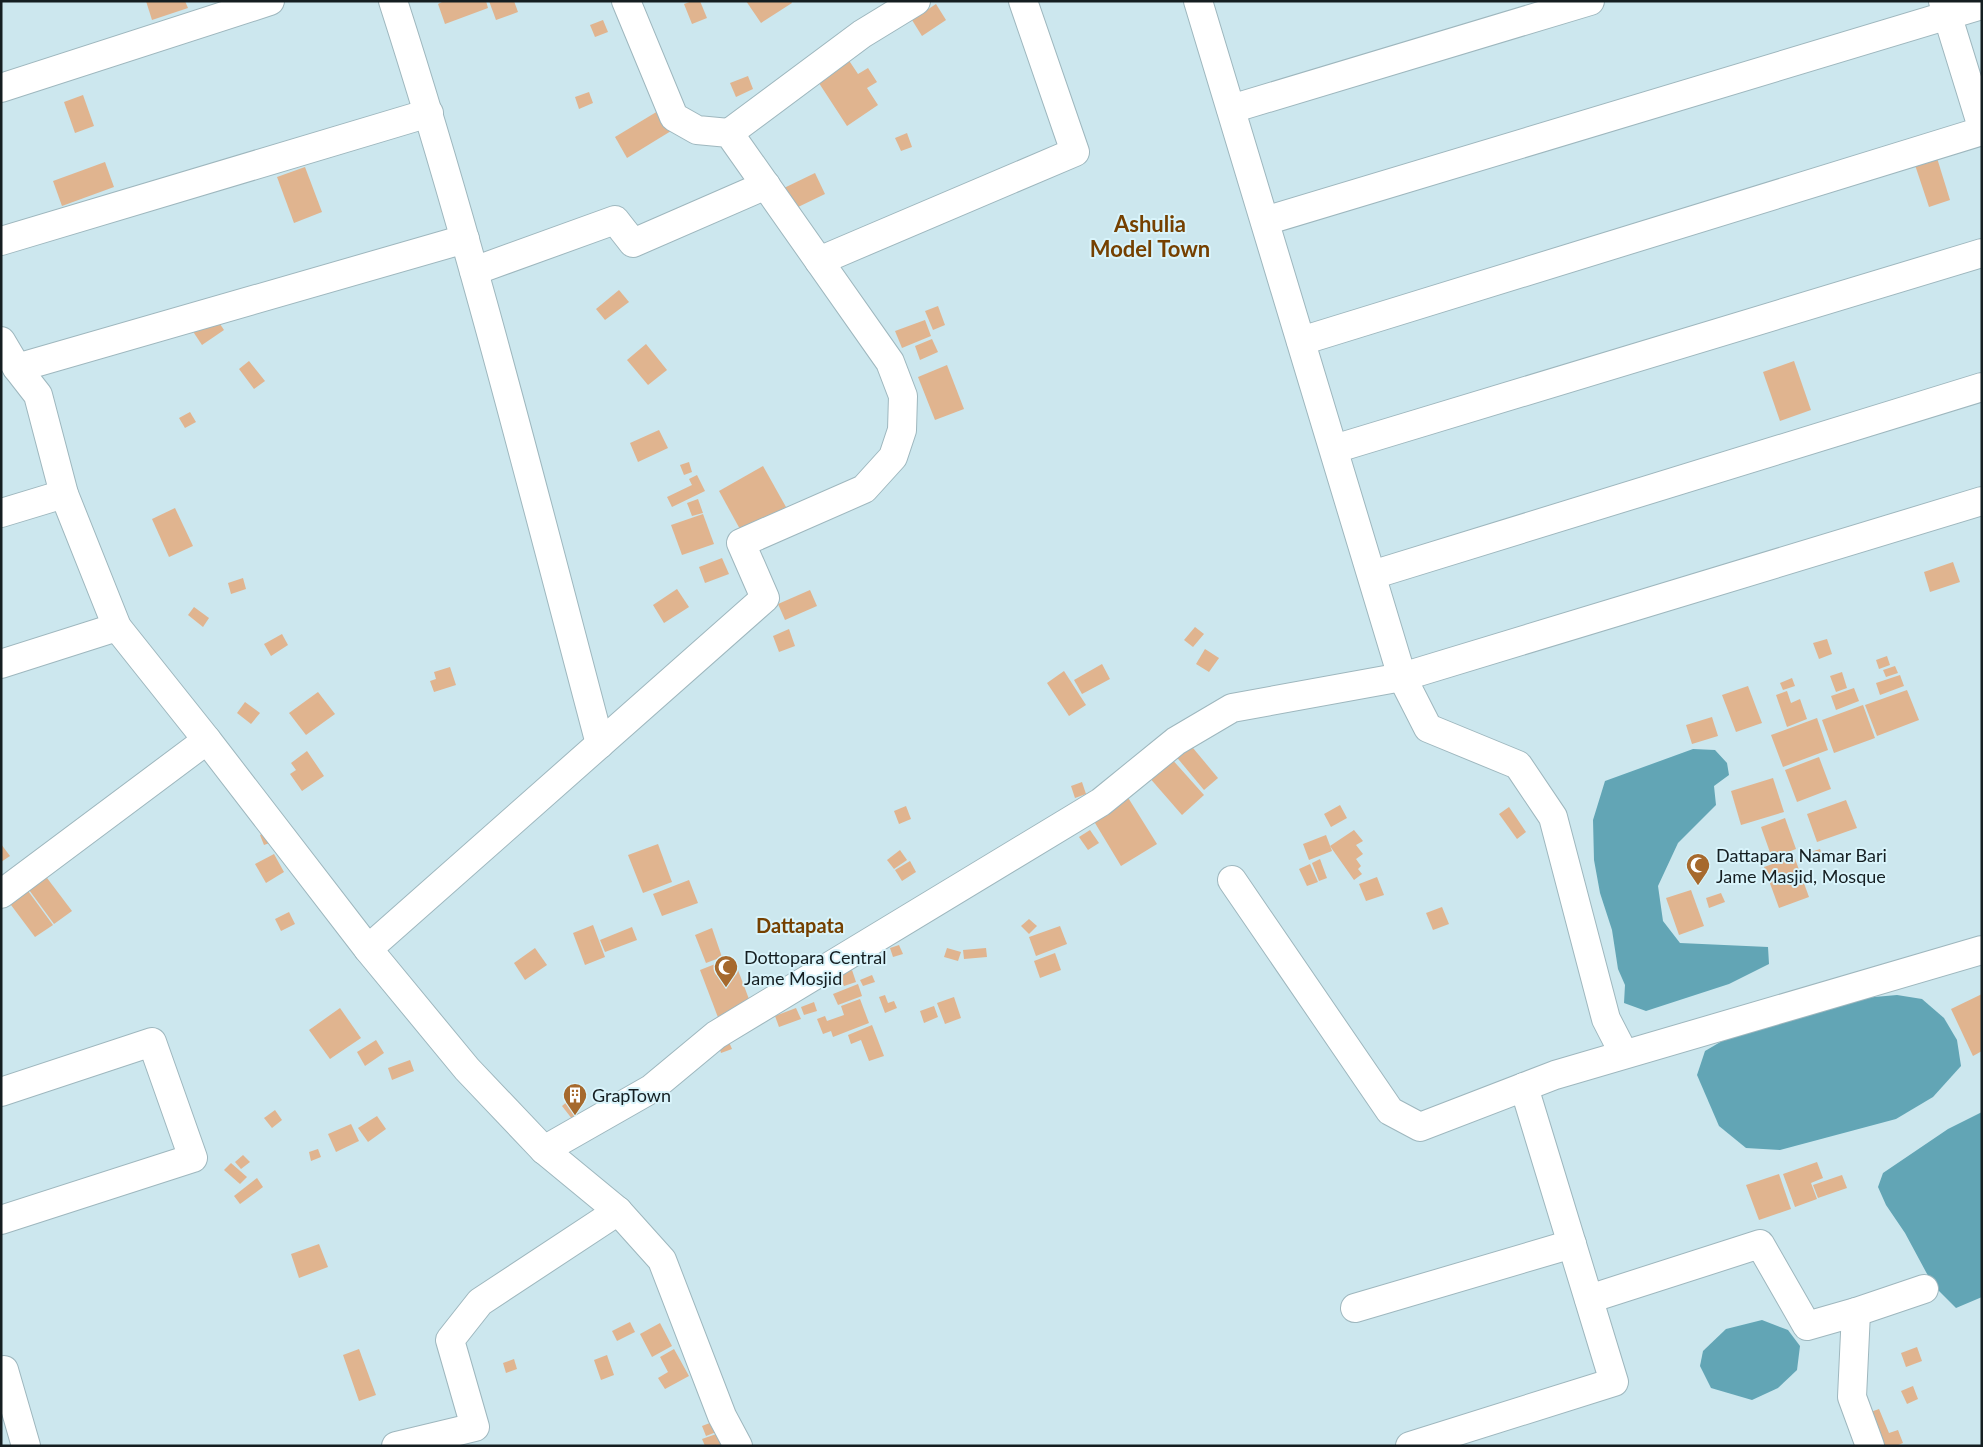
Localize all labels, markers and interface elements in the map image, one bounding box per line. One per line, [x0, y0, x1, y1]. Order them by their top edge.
district label: Ashulia Model Town [1090, 210, 1210, 262]
place label: Dattapara Namar Bari Jame Masjid, Mosque [1716, 844, 1887, 887]
mosque icon: Dattapara Namar Bari Jame Masjid, Mosque [1685, 852, 1711, 886]
district label: Dattapata [756, 913, 844, 937]
place label: Dottopara Central Jame Mosjid [744, 946, 886, 989]
mosque icon: Dottopara Central Jame Mosjid [713, 954, 739, 988]
building icon: GrapTown [562, 1082, 588, 1116]
place label: GrapTown [592, 1084, 671, 1106]

